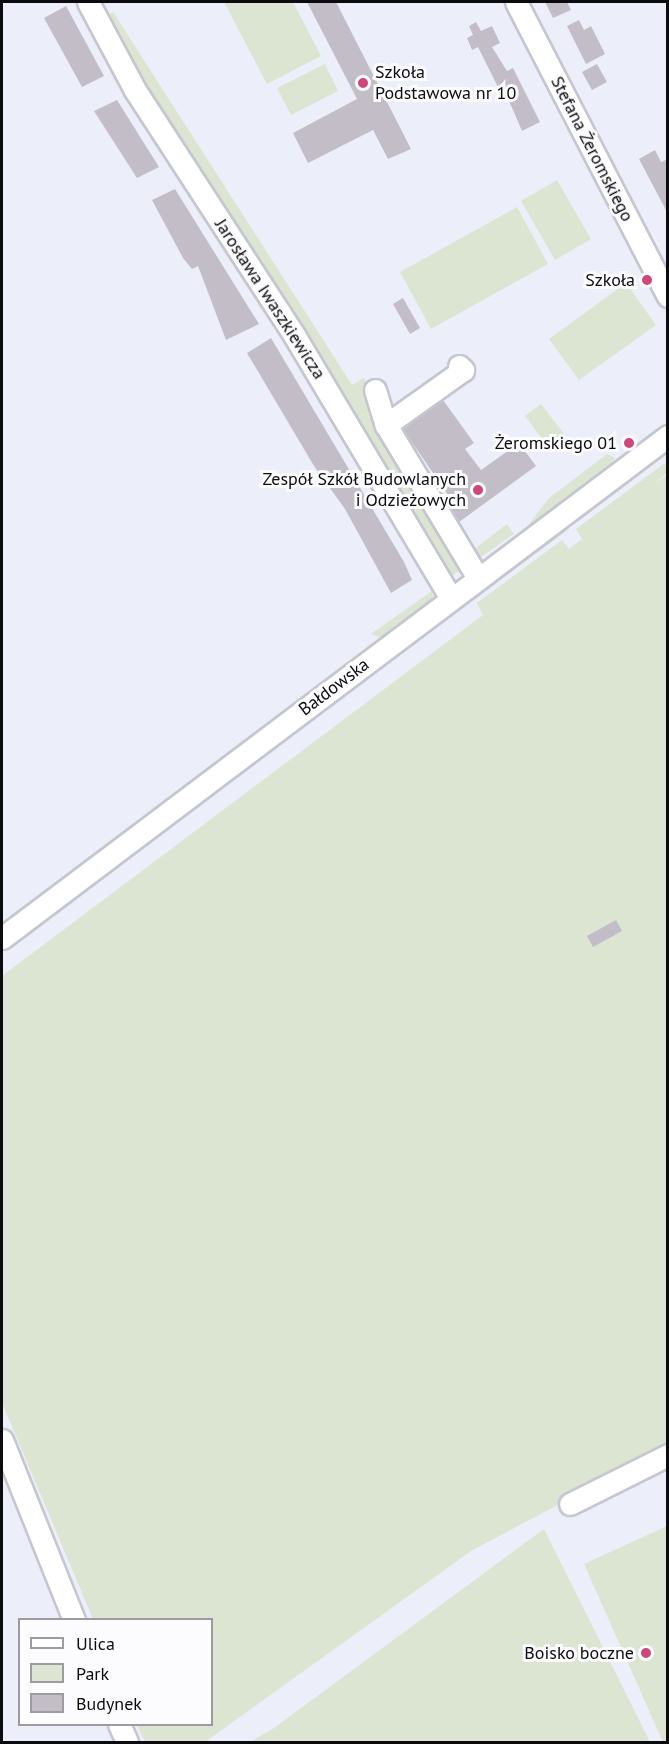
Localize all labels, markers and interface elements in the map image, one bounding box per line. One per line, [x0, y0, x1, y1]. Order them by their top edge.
place label: Szkoła Podstawowa nr 10 [375, 62, 516, 104]
street label: Stefana Żeromskiego [546, 73, 638, 225]
marker: Szkoła Podstawowa nr 10 [356, 76, 370, 90]
street label: Jarosława Iwaszkiewicza [210, 215, 330, 383]
place label: Szkoła [585, 269, 635, 291]
marker: Szkoła [640, 273, 654, 287]
place label: Żeromskiego 01 [495, 432, 617, 454]
marker: Żeromskiego 01 [622, 436, 636, 450]
place label: Zespół Szkół Budowlanych i Odzieżowych [262, 469, 466, 512]
marker: Zespół Szkół Budowlanych i Odzieżowych [471, 483, 485, 497]
street label: Bałdowska [295, 654, 373, 720]
legend [18, 1618, 213, 1726]
text: Ulica [76, 1632, 115, 1655]
place label: Boisko boczne [524, 1642, 634, 1664]
marker: Boisko boczne [639, 1646, 653, 1660]
text: Park [76, 1662, 109, 1685]
text: Budynek [76, 1692, 142, 1715]

